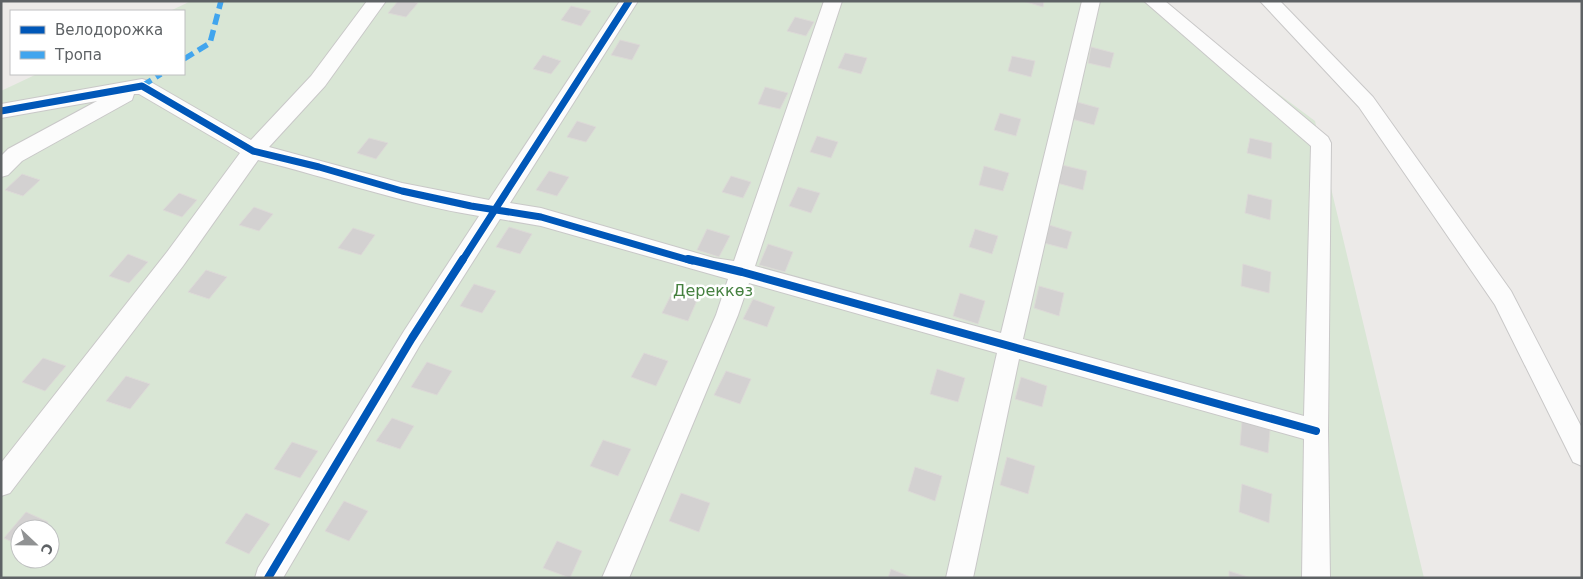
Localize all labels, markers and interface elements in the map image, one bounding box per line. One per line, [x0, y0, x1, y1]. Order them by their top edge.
legend [10, 10, 185, 75]
text: Велодорожка [55, 21, 163, 39]
text: Тропа [54, 46, 102, 64]
park label: Дереккөз [673, 281, 753, 300]
north arrow [10, 519, 60, 569]
text: С [38, 541, 56, 557]

